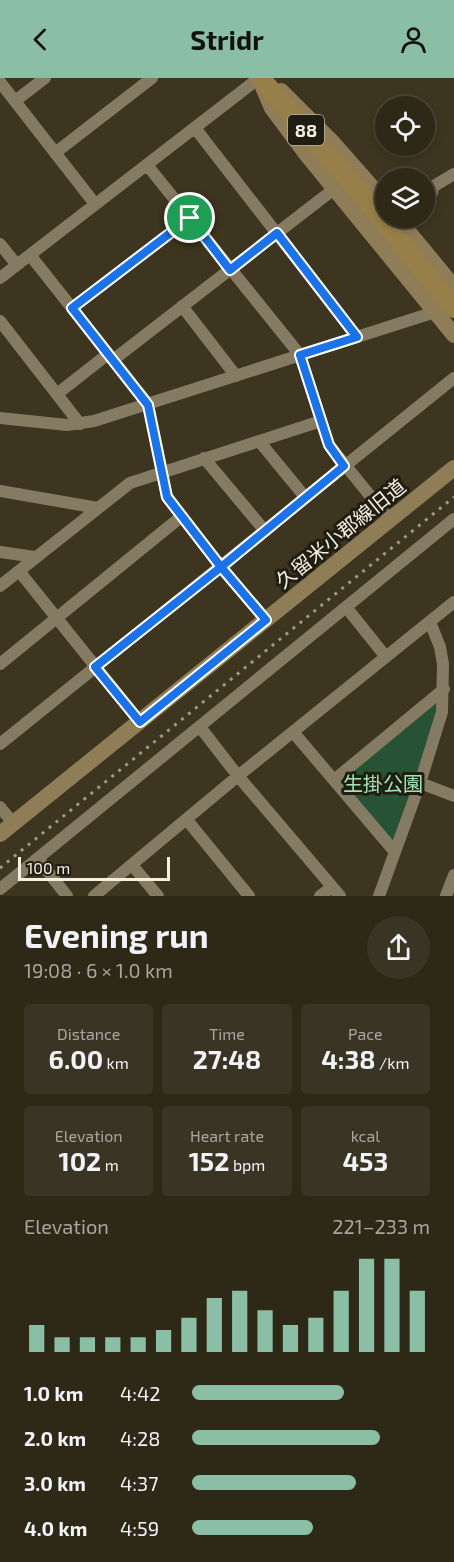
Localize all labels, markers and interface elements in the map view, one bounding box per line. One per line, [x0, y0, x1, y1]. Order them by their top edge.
icon: back [24, 23, 57, 56]
text: Stridr [190, 23, 264, 55]
icon: person [397, 23, 430, 56]
map controls [375, 96, 435, 228]
button: locate [375, 96, 435, 156]
road number: 88 [288, 115, 324, 145]
button: layers [375, 168, 435, 228]
pin [164, 192, 215, 243]
icon: arrive [173, 201, 206, 234]
street label: 久留米小郡線旧道 [270, 473, 410, 593]
park label: 生掛公園 [343, 771, 423, 795]
scale bar [18, 854, 170, 881]
text: 100 m [27, 858, 70, 877]
text: Evening run [24, 915, 209, 955]
button: share [367, 916, 430, 979]
text: 19:08 · 6 × 1.0 km [24, 958, 173, 982]
text: Distance [57, 1024, 120, 1043]
text: Time [209, 1024, 245, 1043]
text: Pace [348, 1024, 383, 1043]
text: 6.00 [49, 1043, 103, 1074]
text: 27:48 [193, 1043, 261, 1074]
text: 4:38 [321, 1043, 375, 1074]
text: km [103, 1053, 129, 1072]
text: /km [375, 1053, 409, 1072]
text: Elevation [55, 1126, 123, 1145]
text: Heart rate [190, 1126, 264, 1145]
text: kcal [351, 1126, 380, 1145]
text: 102 [58, 1145, 101, 1176]
text: 152 [189, 1145, 229, 1176]
text: 453 [342, 1145, 388, 1176]
text: m [101, 1155, 119, 1174]
text: bpm [229, 1155, 265, 1174]
text: Elevation [24, 1214, 109, 1238]
text: 221–233 m [332, 1214, 430, 1238]
text: 1.0 km [24, 1381, 83, 1405]
text: 4:42 [120, 1381, 161, 1405]
text: 2.0 km [24, 1426, 86, 1450]
text: 4:28 [120, 1426, 160, 1450]
text: 3.0 km [24, 1471, 86, 1495]
text: 4:37 [120, 1471, 158, 1495]
text: 4.0 km [24, 1516, 87, 1540]
text: 4:59 [120, 1516, 159, 1540]

